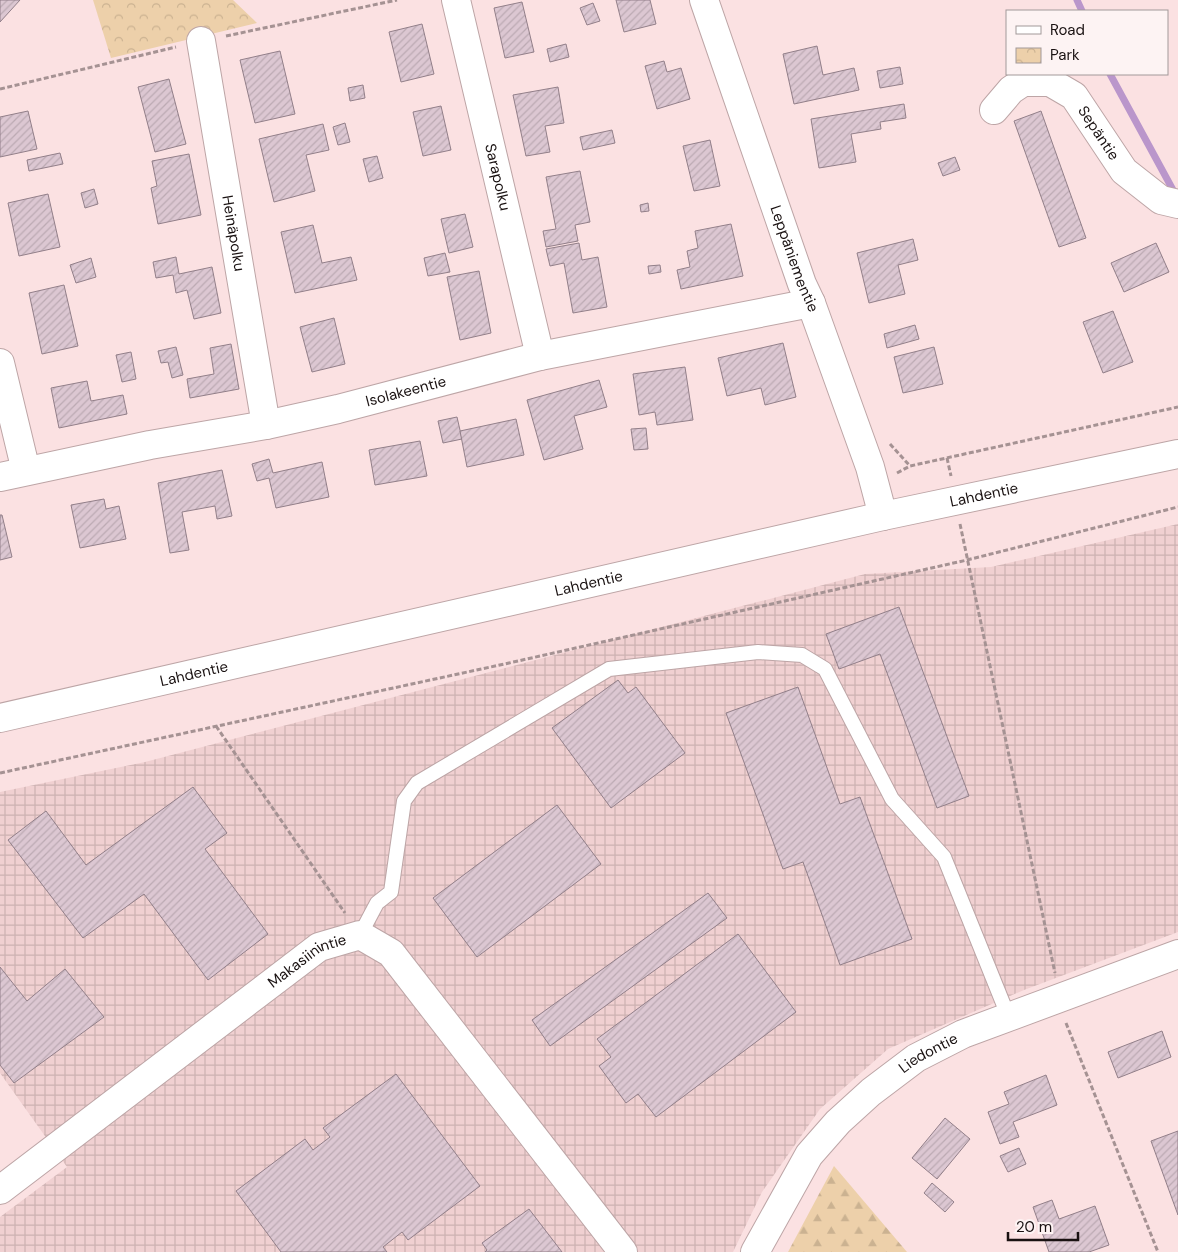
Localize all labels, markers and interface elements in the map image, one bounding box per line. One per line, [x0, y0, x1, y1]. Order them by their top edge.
legend [1006, 10, 1168, 75]
text: Road [1050, 20, 1085, 40]
text: Park [1050, 45, 1080, 65]
street label: Sepäntie [1073, 102, 1124, 164]
street label: Sarapolku [480, 142, 515, 213]
street label: Heinäpolku [217, 194, 250, 273]
street label: Leppäniementie [766, 203, 823, 315]
street label: Isolakeentie [364, 371, 448, 411]
street label: Lahdentie [948, 478, 1020, 512]
street label: Lahdentie [553, 566, 625, 601]
street label: Lahdentie [158, 656, 230, 691]
street label: Makasiinintie [264, 930, 349, 993]
street label: Liedontie [894, 1028, 961, 1078]
scale bar [1008, 1210, 1078, 1242]
text: 20 m [1016, 1217, 1052, 1237]

